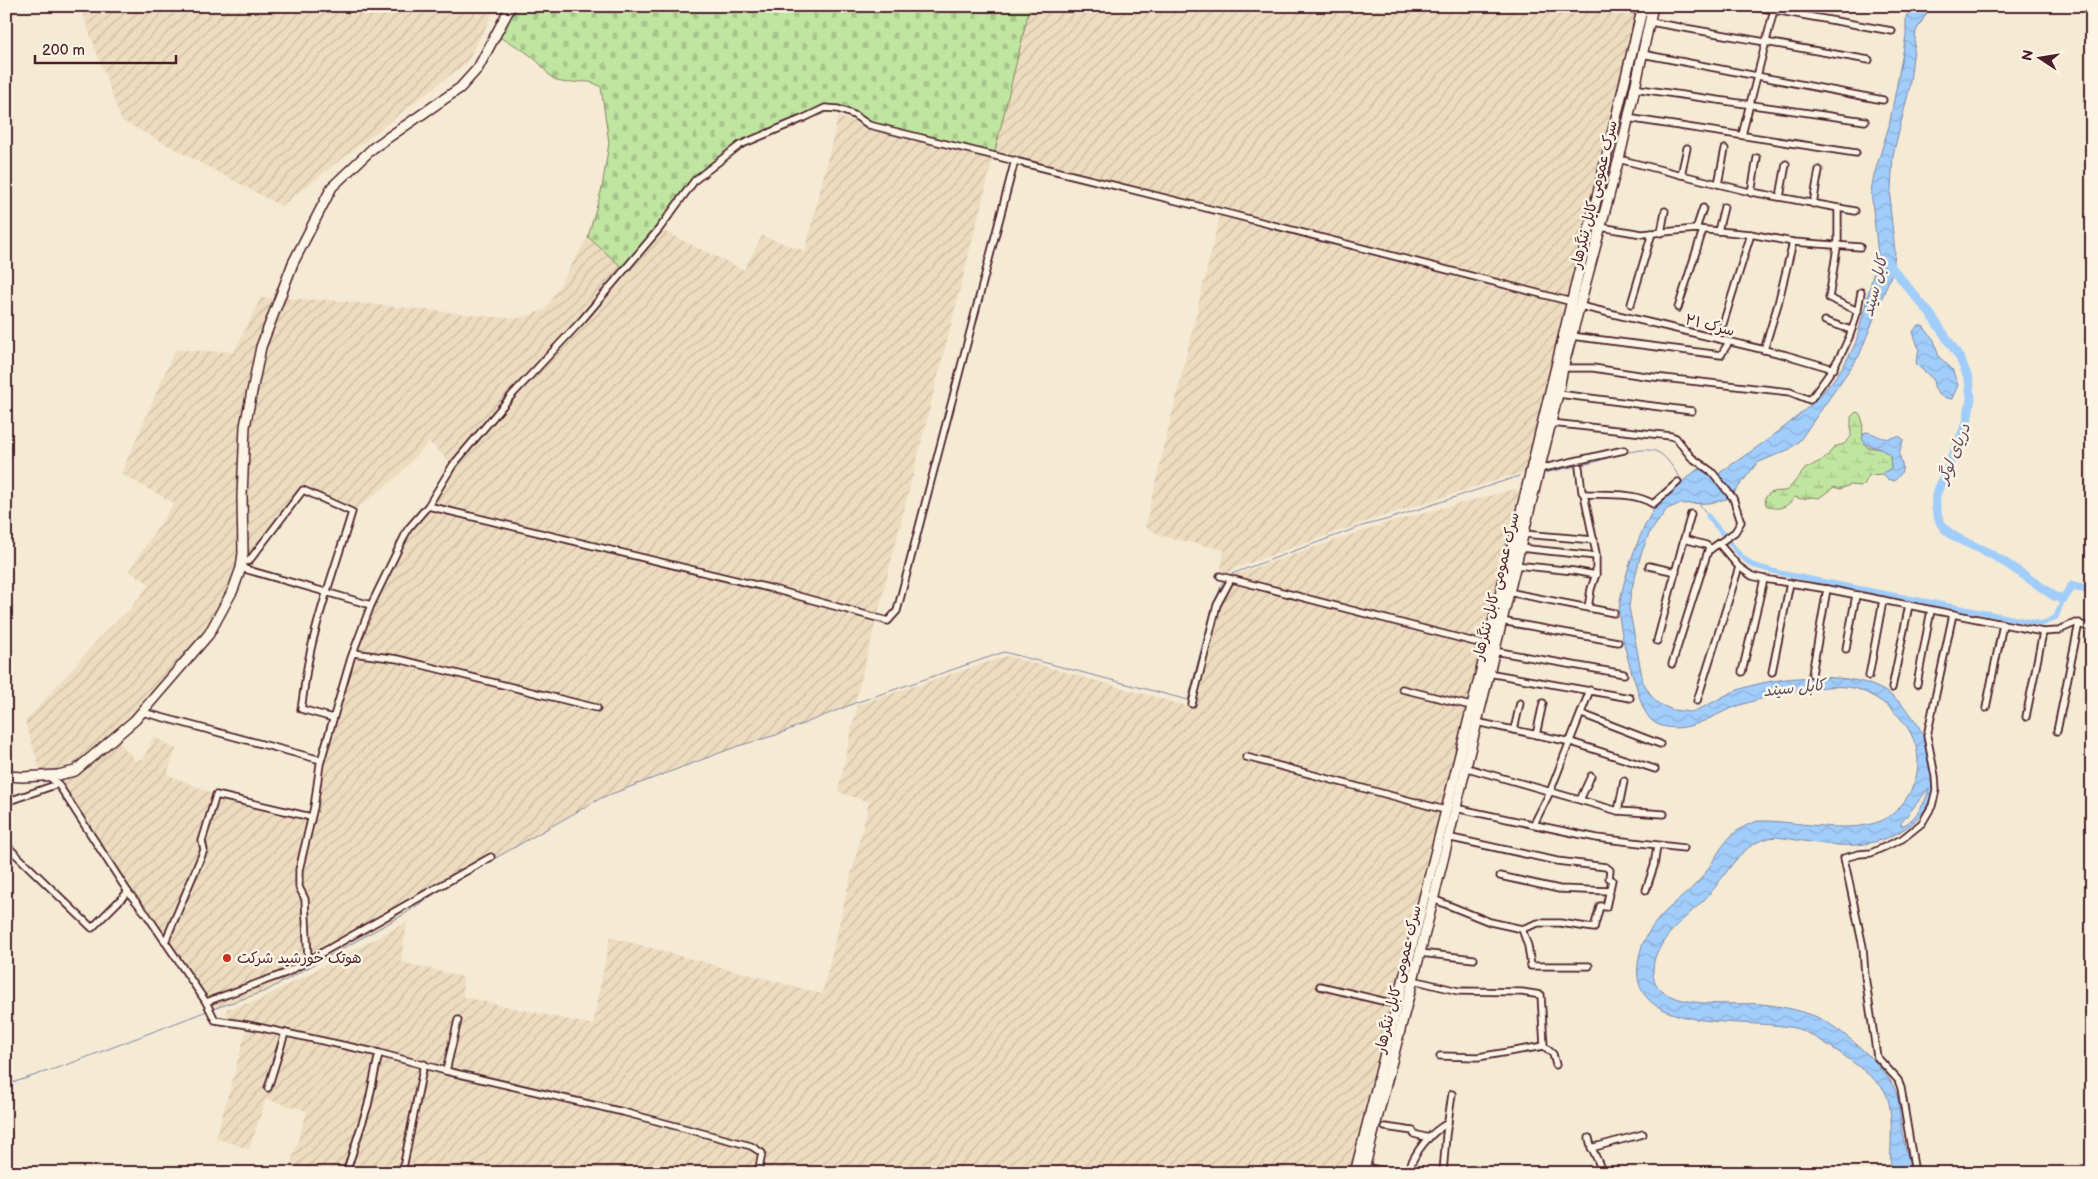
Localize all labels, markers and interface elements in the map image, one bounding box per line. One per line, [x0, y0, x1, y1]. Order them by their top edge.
scale bar [35, 32, 176, 64]
north arrow [2016, 32, 2066, 82]
text: 200 m [42, 41, 85, 60]
text: N [2018, 48, 2037, 62]
street label: سرک عمومی کابل ننگرهار [1567, 118, 1622, 271]
water label: کابل سيند [1859, 251, 1893, 319]
street label: سرک ۲۱ [1683, 310, 1737, 341]
water label: دریای لوگر [1932, 420, 1975, 488]
street label: سرک عمومی کابل ننگرهار [1469, 510, 1524, 663]
water label: کابل سيند [1762, 675, 1829, 701]
street label: سرک عمومی کابل ننگرهار [1371, 903, 1426, 1056]
place label: هوتک خورشید شرکت [237, 949, 362, 968]
marker: هوتک خورشید شرکت [221, 952, 233, 964]

